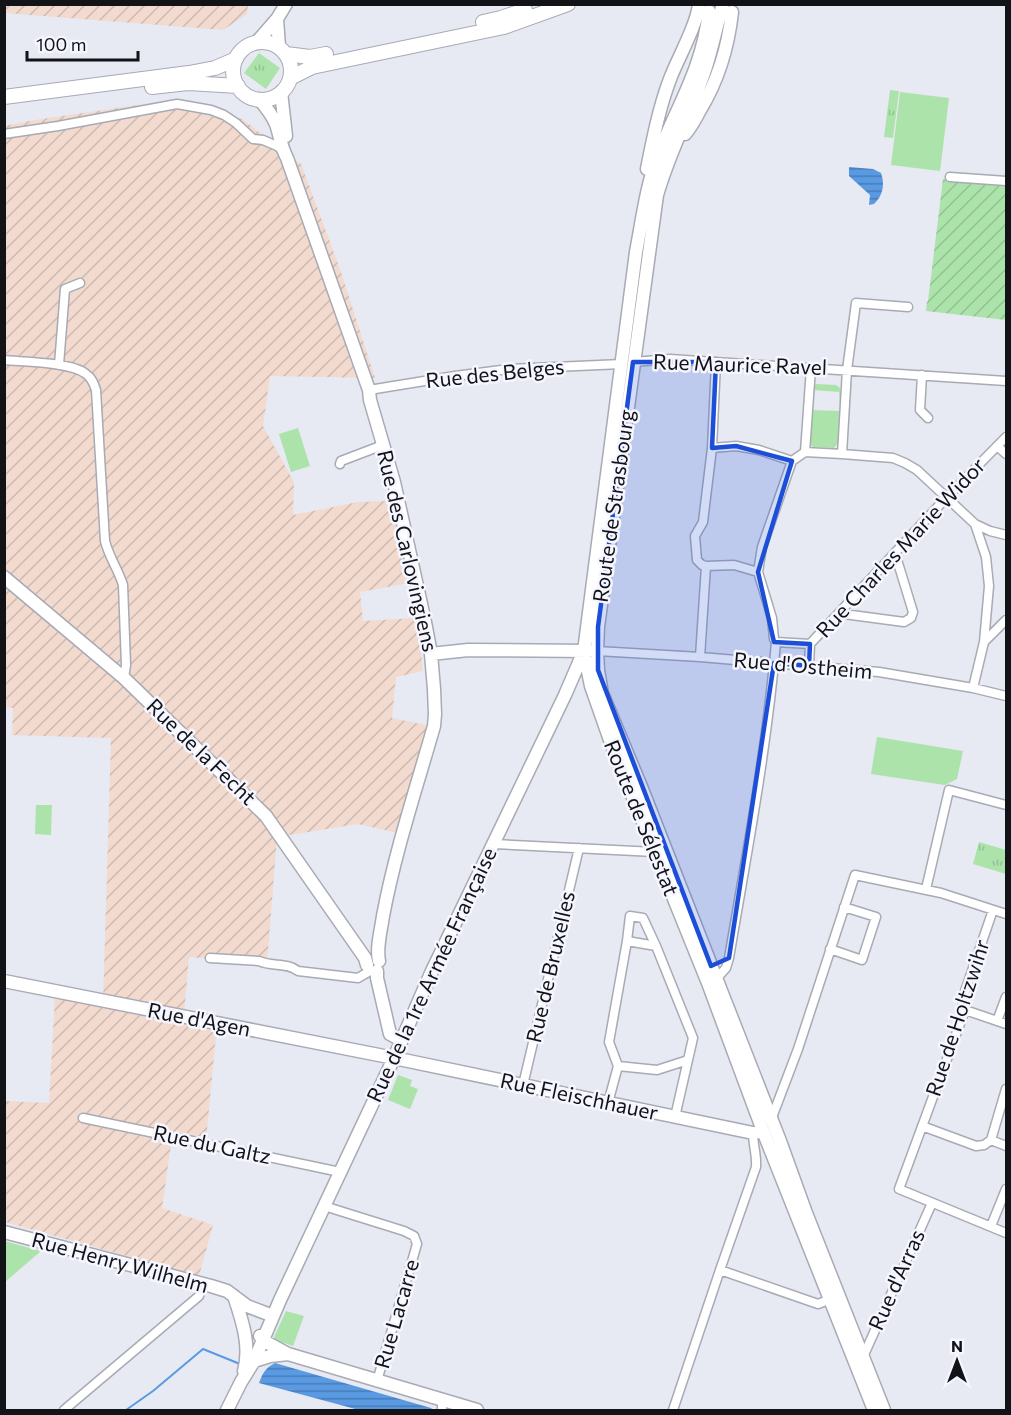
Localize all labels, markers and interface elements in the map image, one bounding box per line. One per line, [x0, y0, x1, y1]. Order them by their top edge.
scale bar [27, 24, 138, 62]
text: 100 m [36, 33, 86, 55]
street label: Rue Maurice Ravel [653, 348, 828, 379]
street label: Rue des Belges [424, 353, 565, 392]
street label: Route de Strasbourg [587, 408, 638, 604]
street label: Rue des Carlovingiens [373, 447, 444, 654]
street label: Rue Charles Marie Widor [810, 452, 990, 642]
street label: Rue d'Ostheim [733, 646, 874, 683]
street label: Rue de la Fecht [142, 693, 262, 809]
street label: Route de Sélestat [600, 736, 685, 899]
street label: Rue de la 1re Armée Française [361, 843, 501, 1106]
street label: Rue de Bruxelles [520, 888, 579, 1045]
street label: Rue de Holtzwihr [919, 936, 994, 1099]
street label: Rue d'Agen [146, 996, 253, 1041]
street label: Rue Fleischhauer [498, 1067, 661, 1124]
street label: Rue du Galtz [151, 1119, 273, 1168]
street label: Rue d'Arras [862, 1225, 929, 1334]
street label: Rue Henry Wilhelm [29, 1226, 211, 1297]
street label: Rue Lacarre [368, 1256, 423, 1371]
north arrow [927, 1331, 987, 1391]
text: N [951, 1336, 963, 1355]

